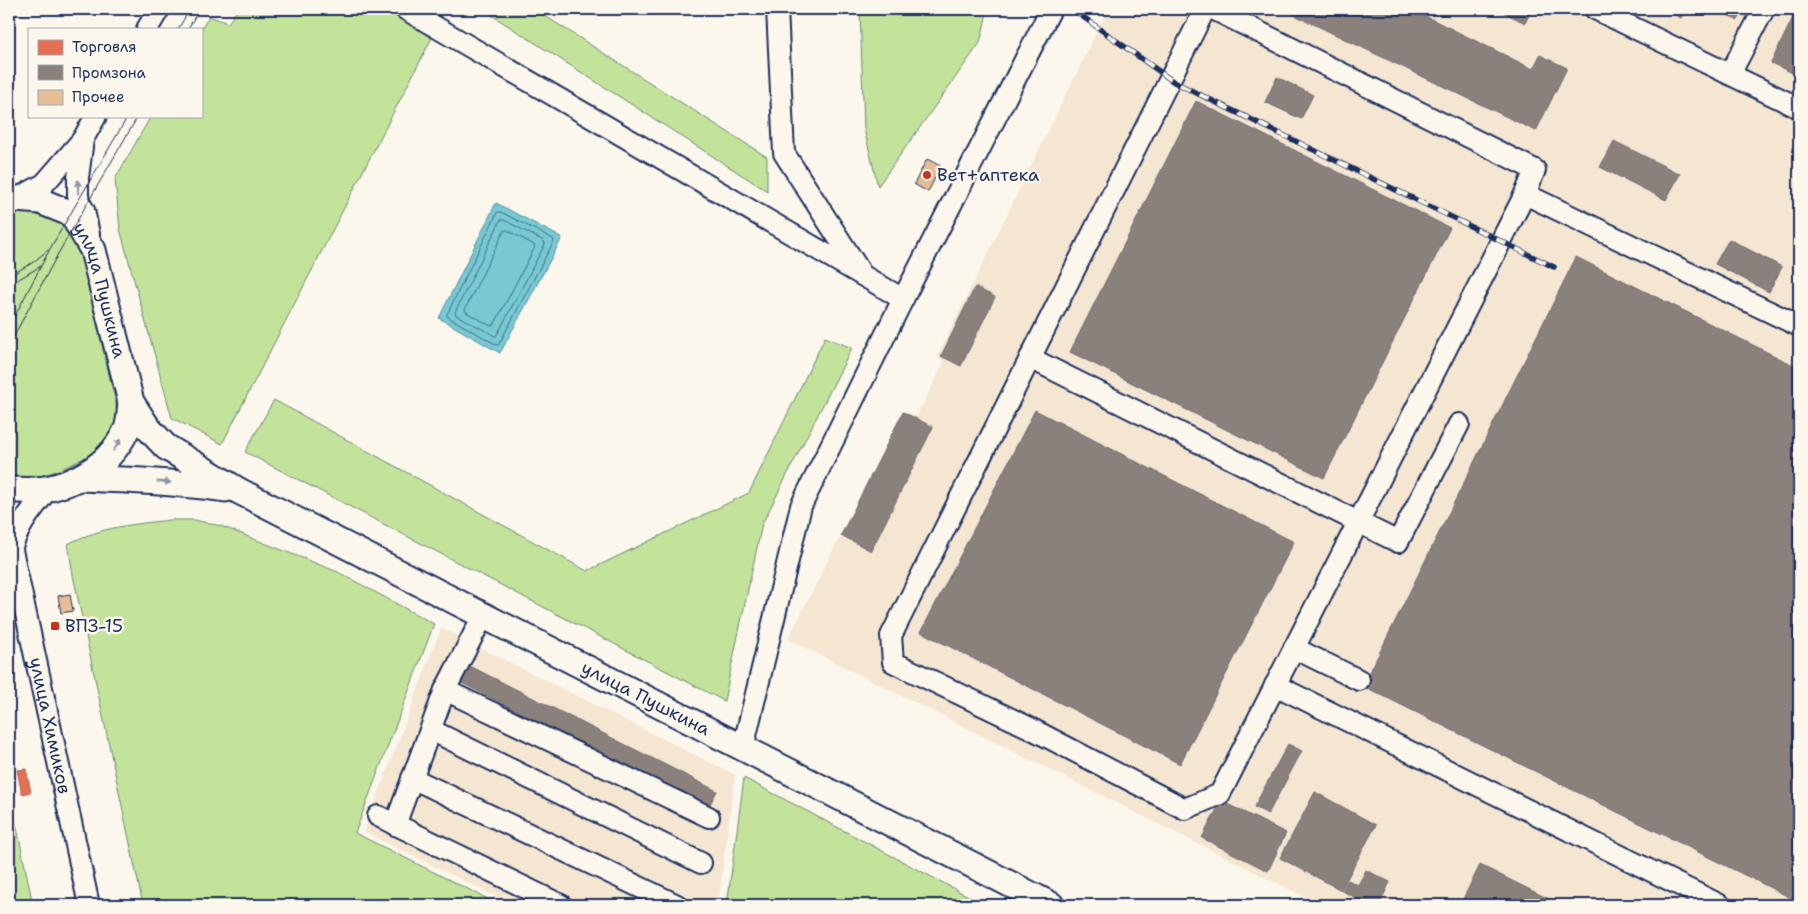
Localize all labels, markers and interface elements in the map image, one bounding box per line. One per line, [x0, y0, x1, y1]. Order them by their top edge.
legend [28, 28, 202, 118]
text: Торговля [72, 37, 137, 57]
text: Промзона [72, 63, 147, 83]
text: Прочее [72, 87, 124, 107]
place label: Вет+аптека [937, 163, 1039, 187]
marker: Вет+аптека [921, 169, 933, 181]
one-way arrow [74, 178, 82, 194]
street label: улица Пушкина [67, 218, 132, 361]
one-way arrow [112, 438, 122, 451]
one-way arrow [156, 478, 172, 486]
place label: ВПЗ-15 [65, 614, 123, 638]
marker: ВПЗ-15 [49, 620, 61, 632]
street label: улица Химиков [24, 655, 77, 796]
street label: улица Пушкина [577, 656, 714, 741]

